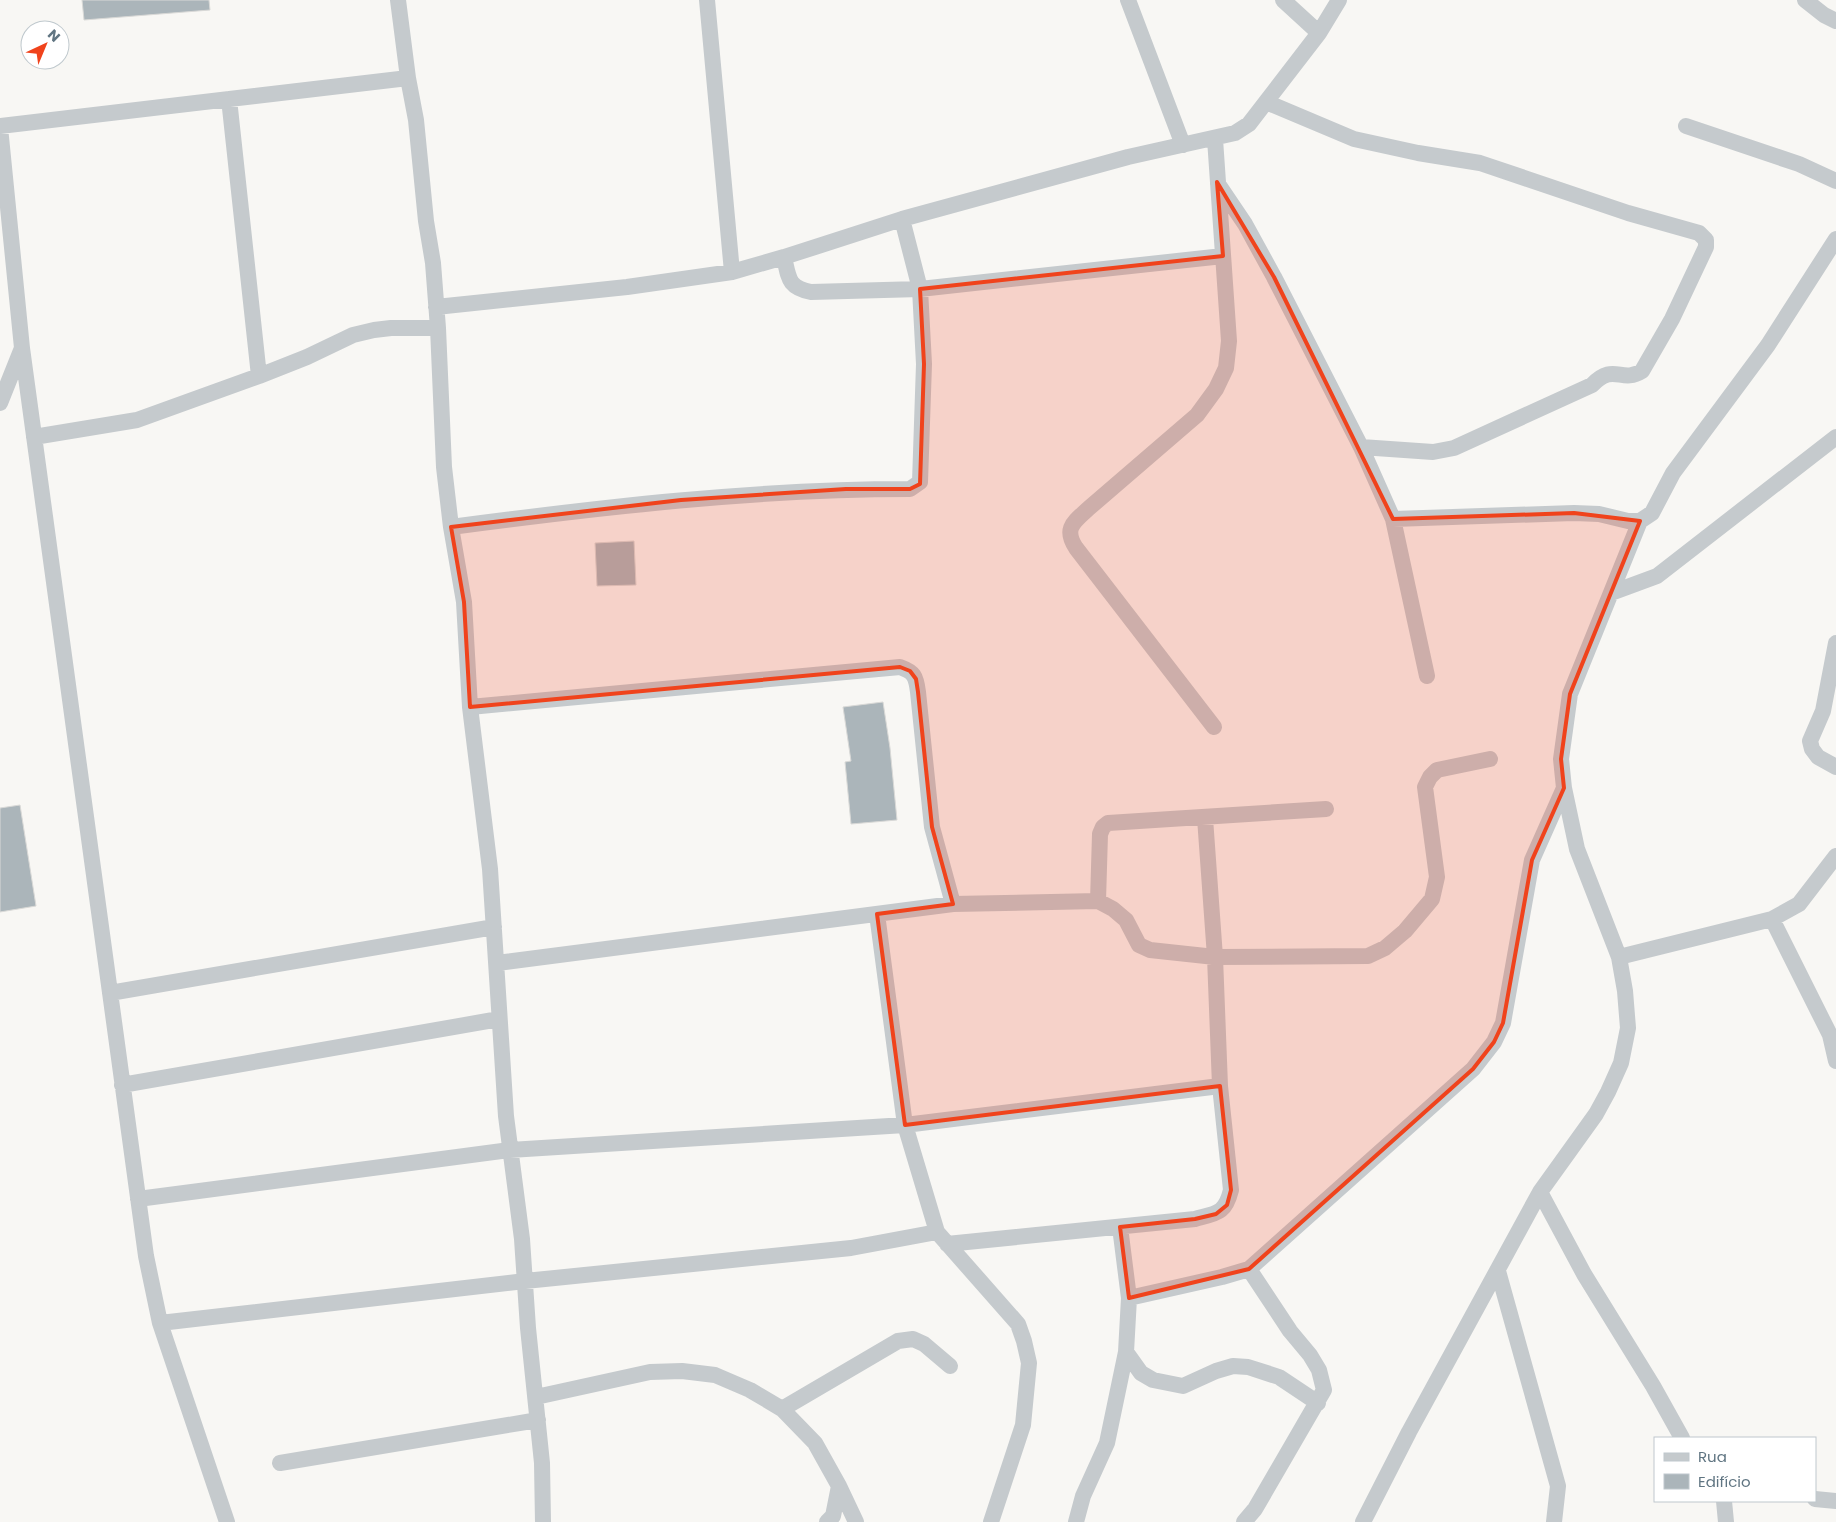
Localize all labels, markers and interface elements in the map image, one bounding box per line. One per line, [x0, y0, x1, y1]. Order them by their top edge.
north arrow [20, 20, 70, 70]
text: N [43, 25, 65, 46]
legend [1654, 1437, 1816, 1502]
text: Rua [1698, 1446, 1727, 1467]
text: Edifício [1698, 1471, 1751, 1492]

